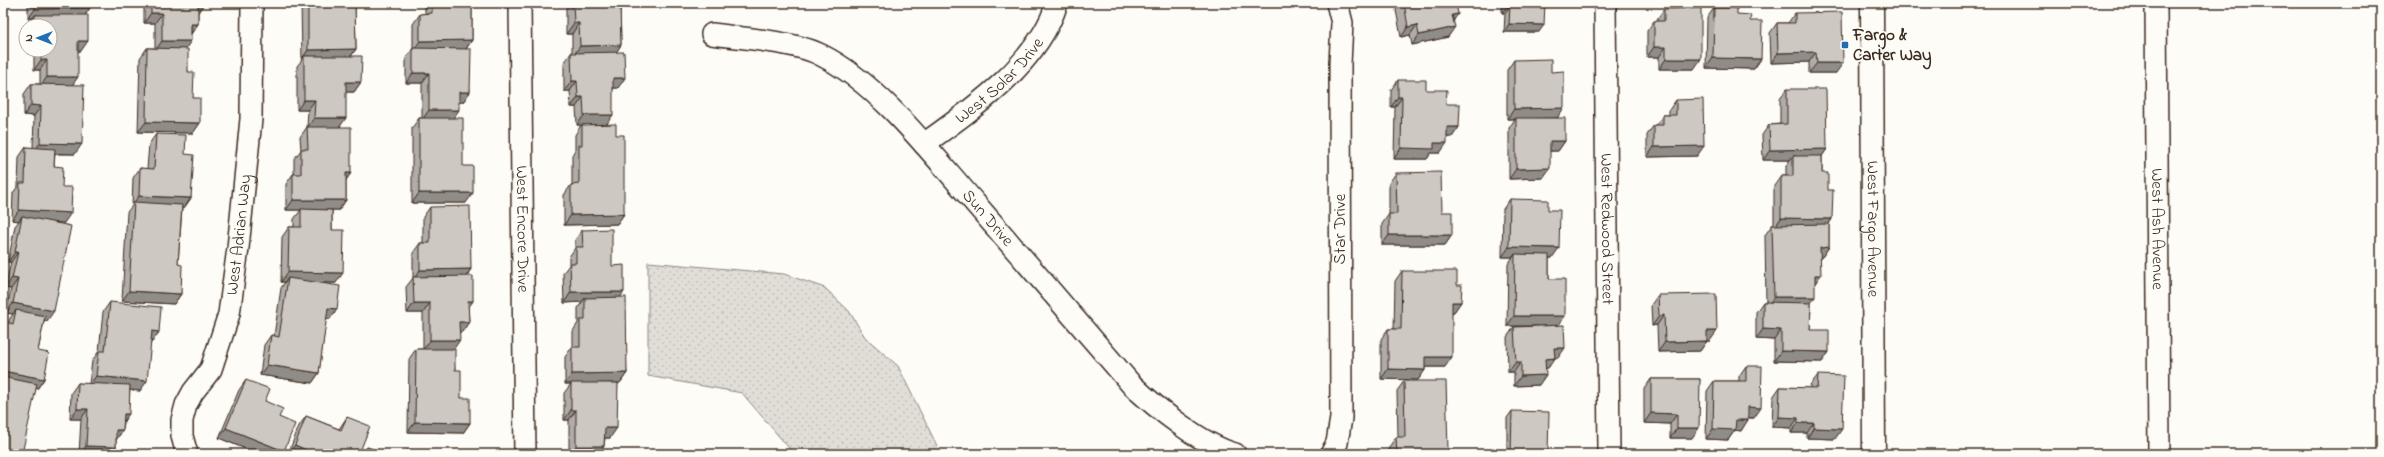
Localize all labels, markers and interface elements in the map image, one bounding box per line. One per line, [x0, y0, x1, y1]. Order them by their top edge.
north arrow [18, 18, 58, 58]
place label: Fargo & Carter Way [1852, 23, 1932, 70]
street label: West Solar Drive [950, 32, 1050, 130]
text: N [21, 34, 37, 42]
marker: Fargo & Carter Way [1840, 40, 1850, 50]
street label: West Redwood Street [1594, 153, 1620, 305]
street label: West Fargo Avenue [1858, 161, 1886, 298]
street label: West Encore Drive [509, 165, 536, 293]
street label: West Ash Avenue [2145, 168, 2170, 290]
street label: West Adrian Way [219, 173, 259, 297]
street label: Sun Drive [956, 184, 1020, 252]
street label: Star Drive [1328, 193, 1353, 264]

